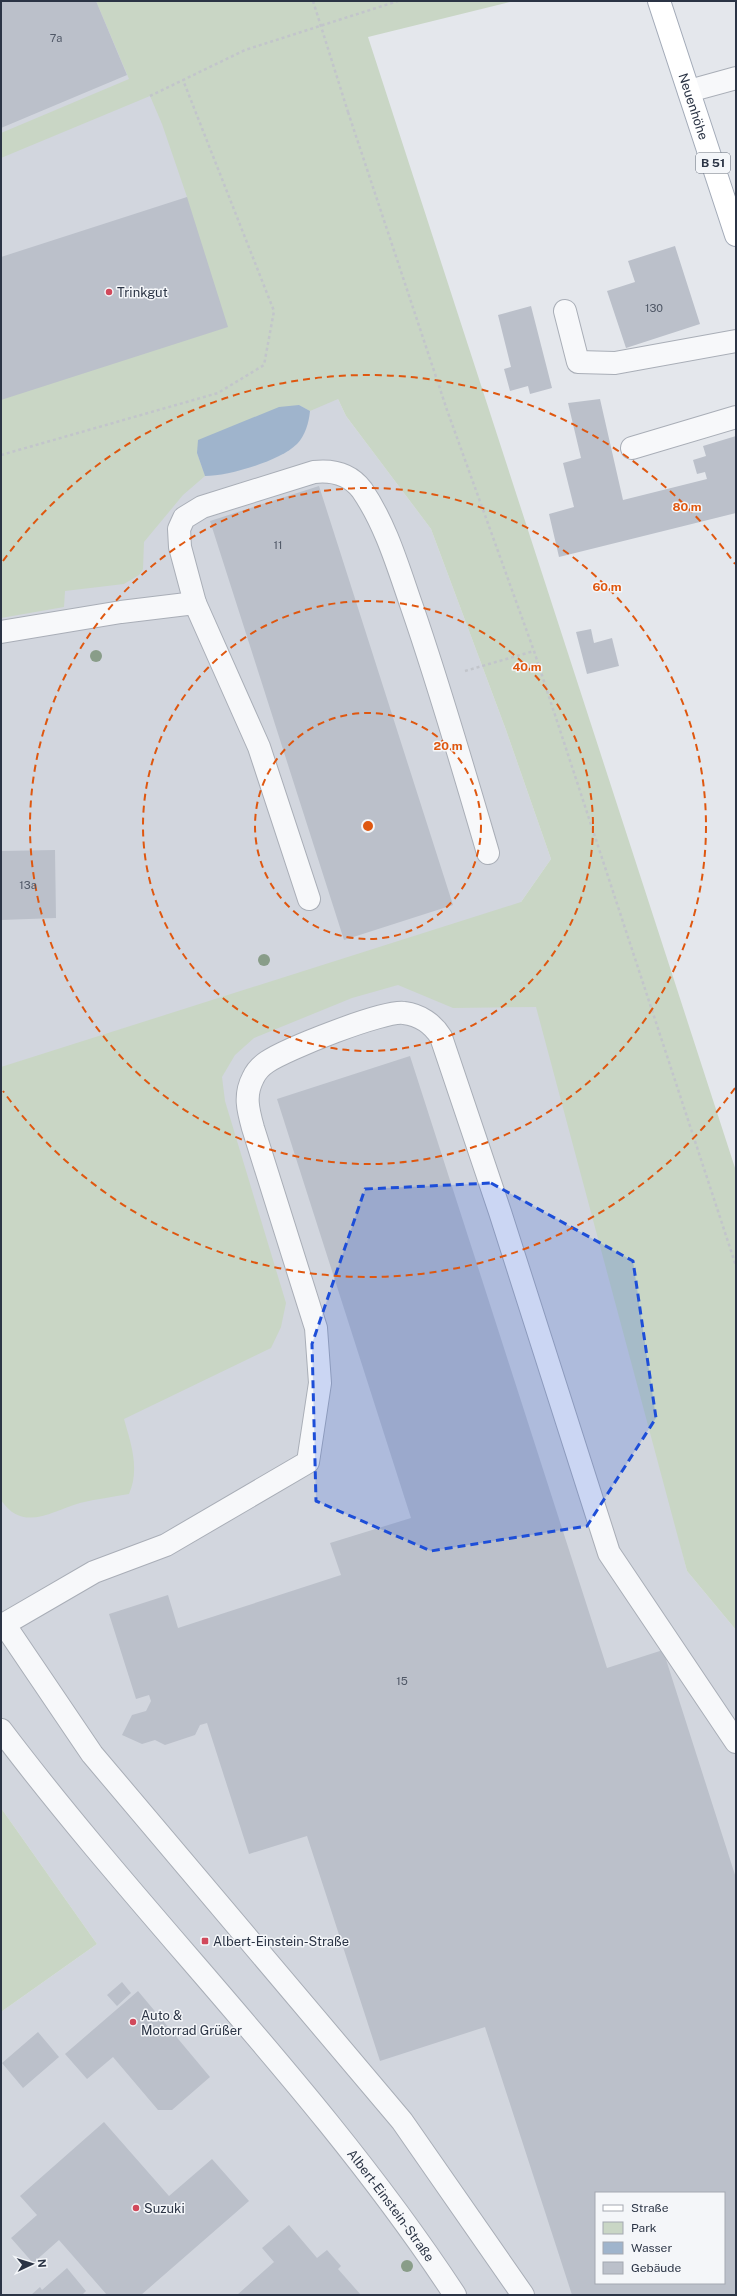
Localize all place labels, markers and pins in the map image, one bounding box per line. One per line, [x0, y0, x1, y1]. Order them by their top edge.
place label: Trinkgut [117, 285, 168, 300]
marker: Trinkgut [104, 287, 114, 297]
centre of rings [361, 819, 375, 833]
place label: Albert-Einstein-Straße [213, 1934, 349, 1949]
marker: Albert-Einstein-Straße [200, 1936, 210, 1946]
place label: Auto & Motorrad Grüßer [141, 2008, 242, 2038]
marker: Auto & Motorrad Grüßer [128, 2017, 138, 2027]
place label: Suzuki [144, 2201, 185, 2216]
marker: Suzuki [131, 2203, 141, 2213]

